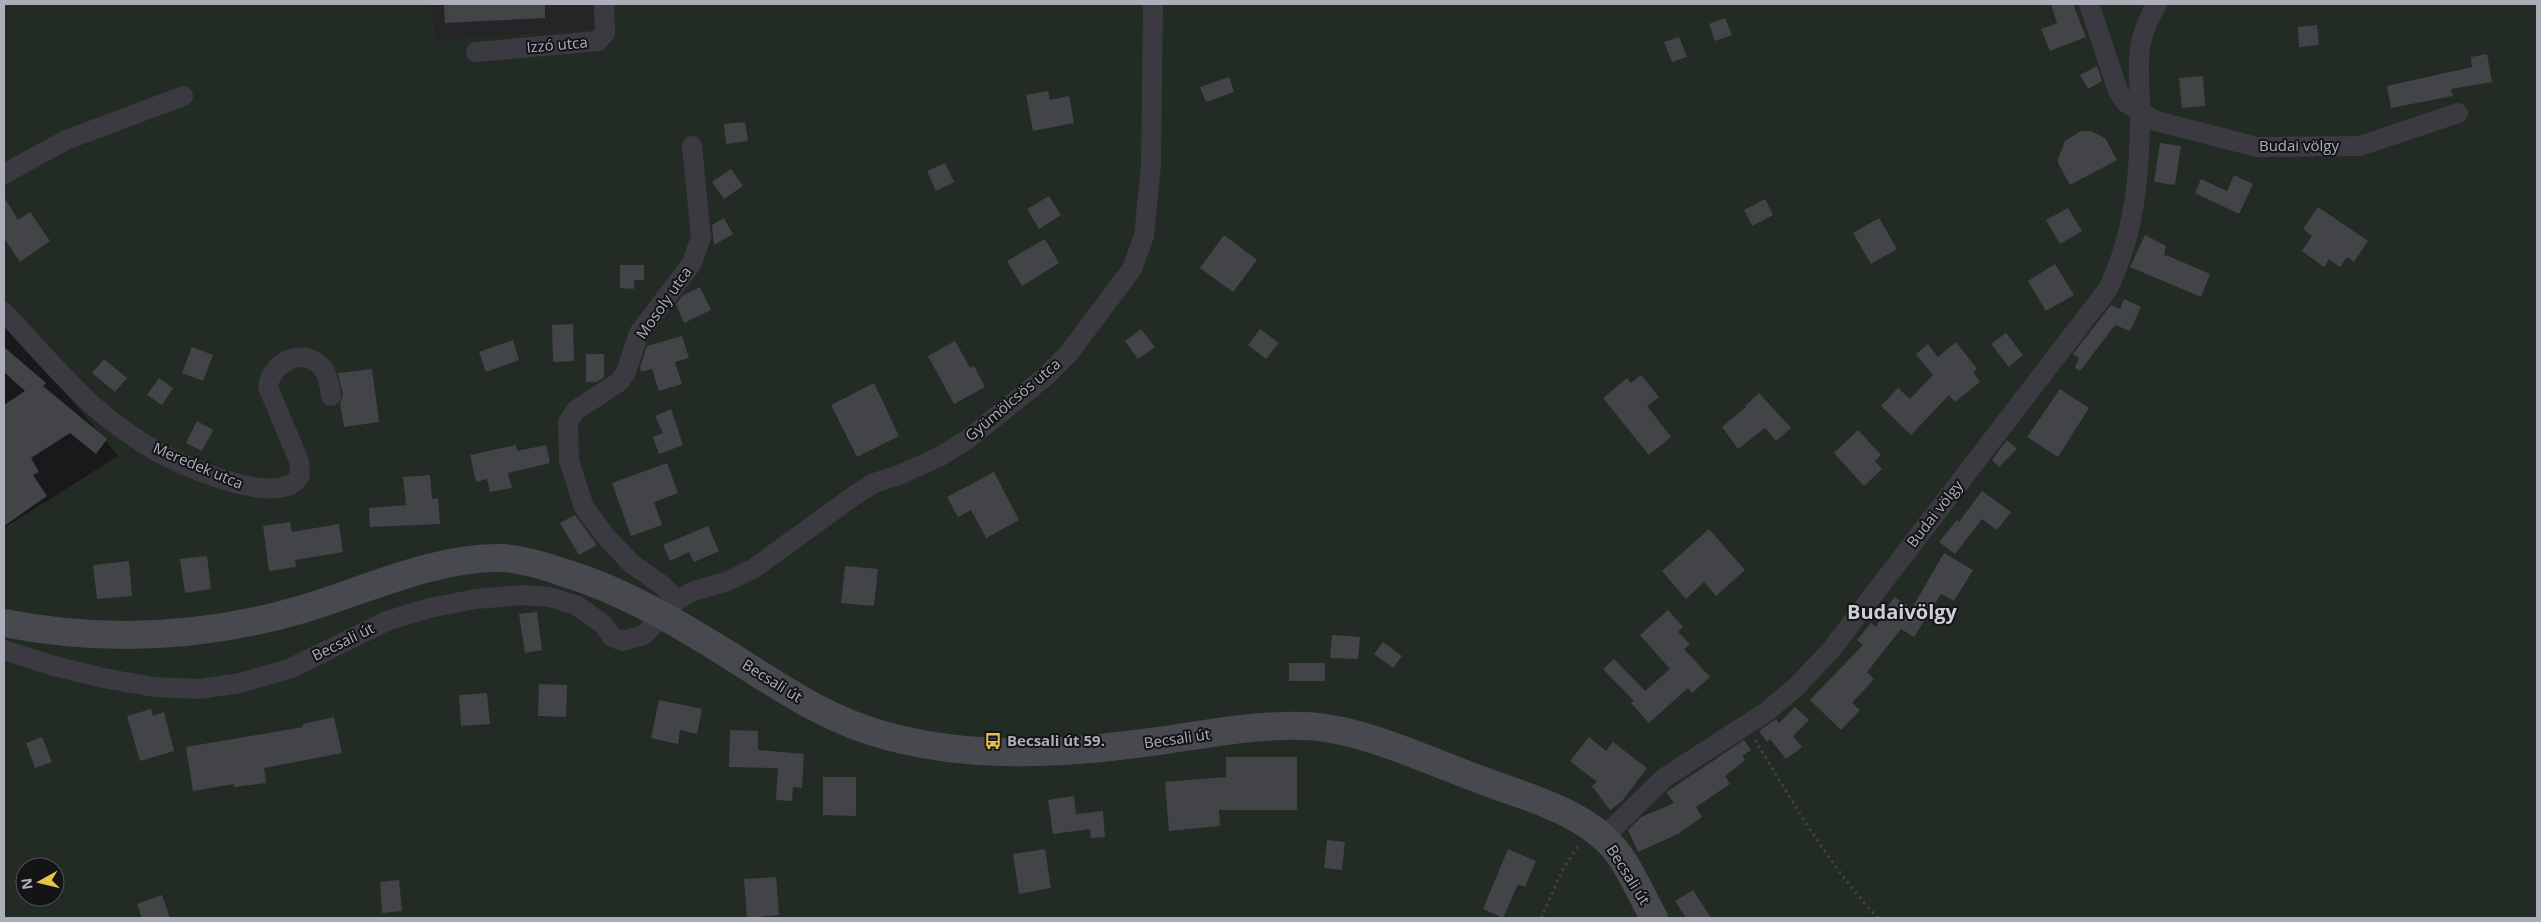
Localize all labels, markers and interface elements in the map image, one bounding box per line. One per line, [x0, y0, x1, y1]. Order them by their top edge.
street label: Izzó utca [526, 31, 588, 57]
street label: Budai völgy [2259, 135, 2340, 155]
street label: Mosoly utca [631, 262, 695, 343]
street label: Gyümölcsös utca [960, 353, 1064, 445]
street label: Meredek utca [150, 437, 246, 493]
street label: Budai völgy [1902, 475, 1967, 551]
district label: Budaivölgy [1847, 598, 1958, 625]
street label: Becsali út [308, 617, 377, 665]
street label: Becsali út [739, 654, 806, 706]
street label: Becsali út [1142, 723, 1211, 753]
place label: Becsali út 59. [1007, 730, 1105, 750]
bus stop icon: Becsali út 59. [983, 731, 1003, 751]
street label: Becsali út [1603, 841, 1655, 908]
north arrow [15, 857, 65, 907]
text: N [16, 877, 37, 891]

